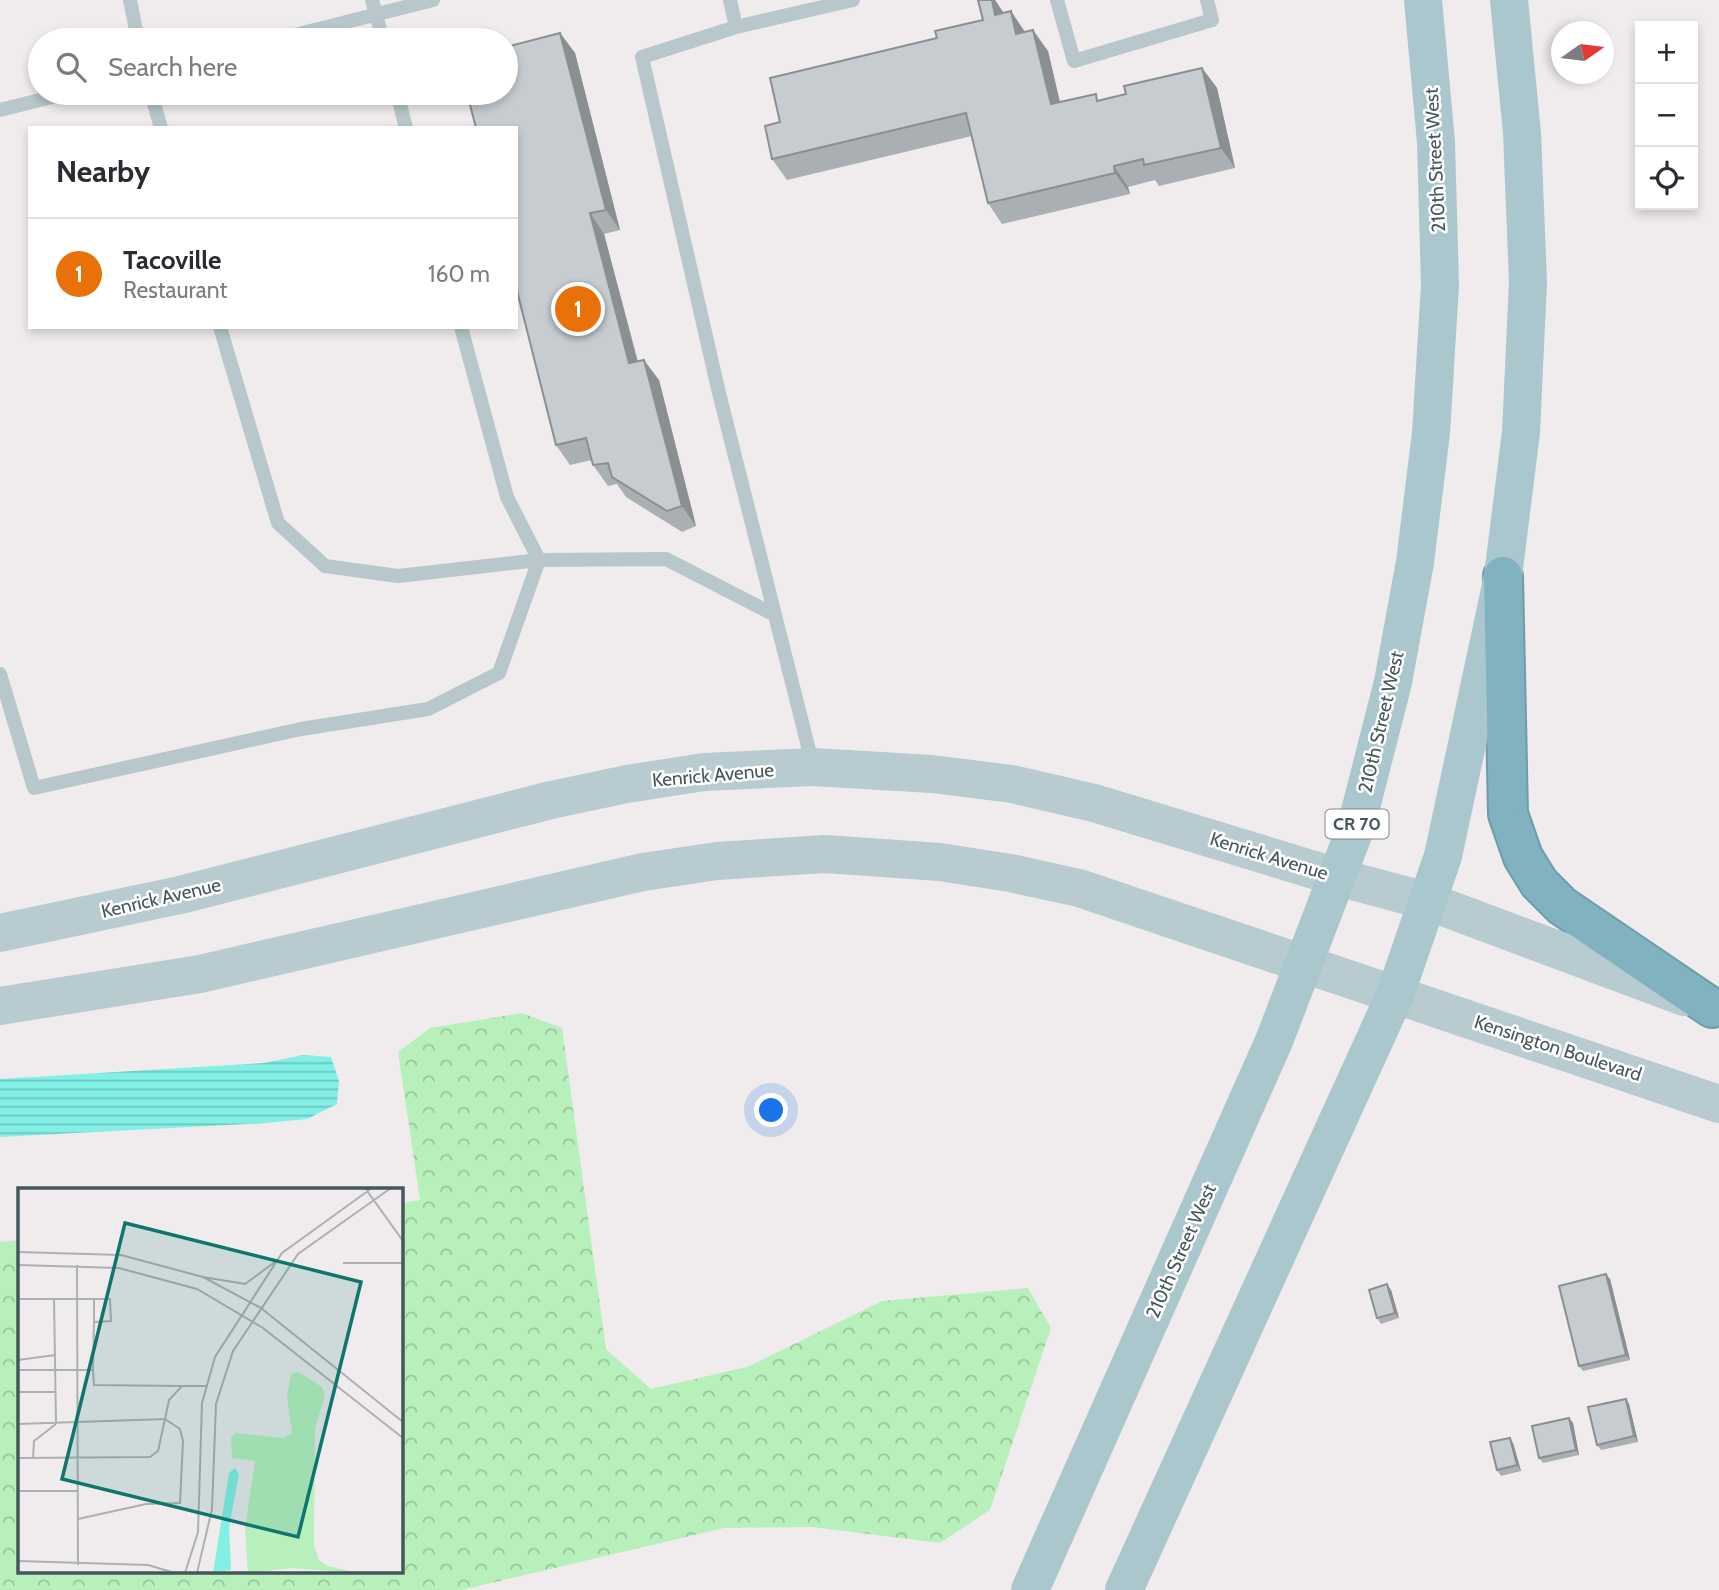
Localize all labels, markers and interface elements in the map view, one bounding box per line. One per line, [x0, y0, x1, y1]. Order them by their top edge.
north arrow [1551, 21, 1614, 84]
map controls [1635, 21, 1698, 210]
button: + [1635, 21, 1698, 84]
search box [28, 28, 518, 105]
icon: search [52, 48, 90, 86]
text: Search here [108, 51, 237, 83]
button: − [1635, 84, 1698, 147]
street label: 210th Street West [1420, 87, 1450, 233]
button: locate [1635, 147, 1698, 210]
text: Nearby [56, 153, 150, 190]
text: Tacoville [123, 244, 221, 276]
text: 1 [75, 260, 83, 288]
text: 160 m [428, 260, 490, 288]
text: Restaurant [123, 276, 227, 304]
pin: 1 [555, 283, 601, 335]
street label: 210th Street West [1354, 648, 1409, 795]
street label: Kenrick Avenue [651, 758, 775, 792]
road number: CR 70 [1326, 810, 1388, 838]
street label: Kenrick Avenue [1207, 827, 1331, 885]
street label: Kenrick Avenue [99, 873, 223, 923]
street label: Kensington Boulevard [1471, 1010, 1645, 1086]
your location [754, 1093, 788, 1127]
street label: 210th Street West [1141, 1180, 1221, 1322]
inset map [18, 1188, 402, 1572]

